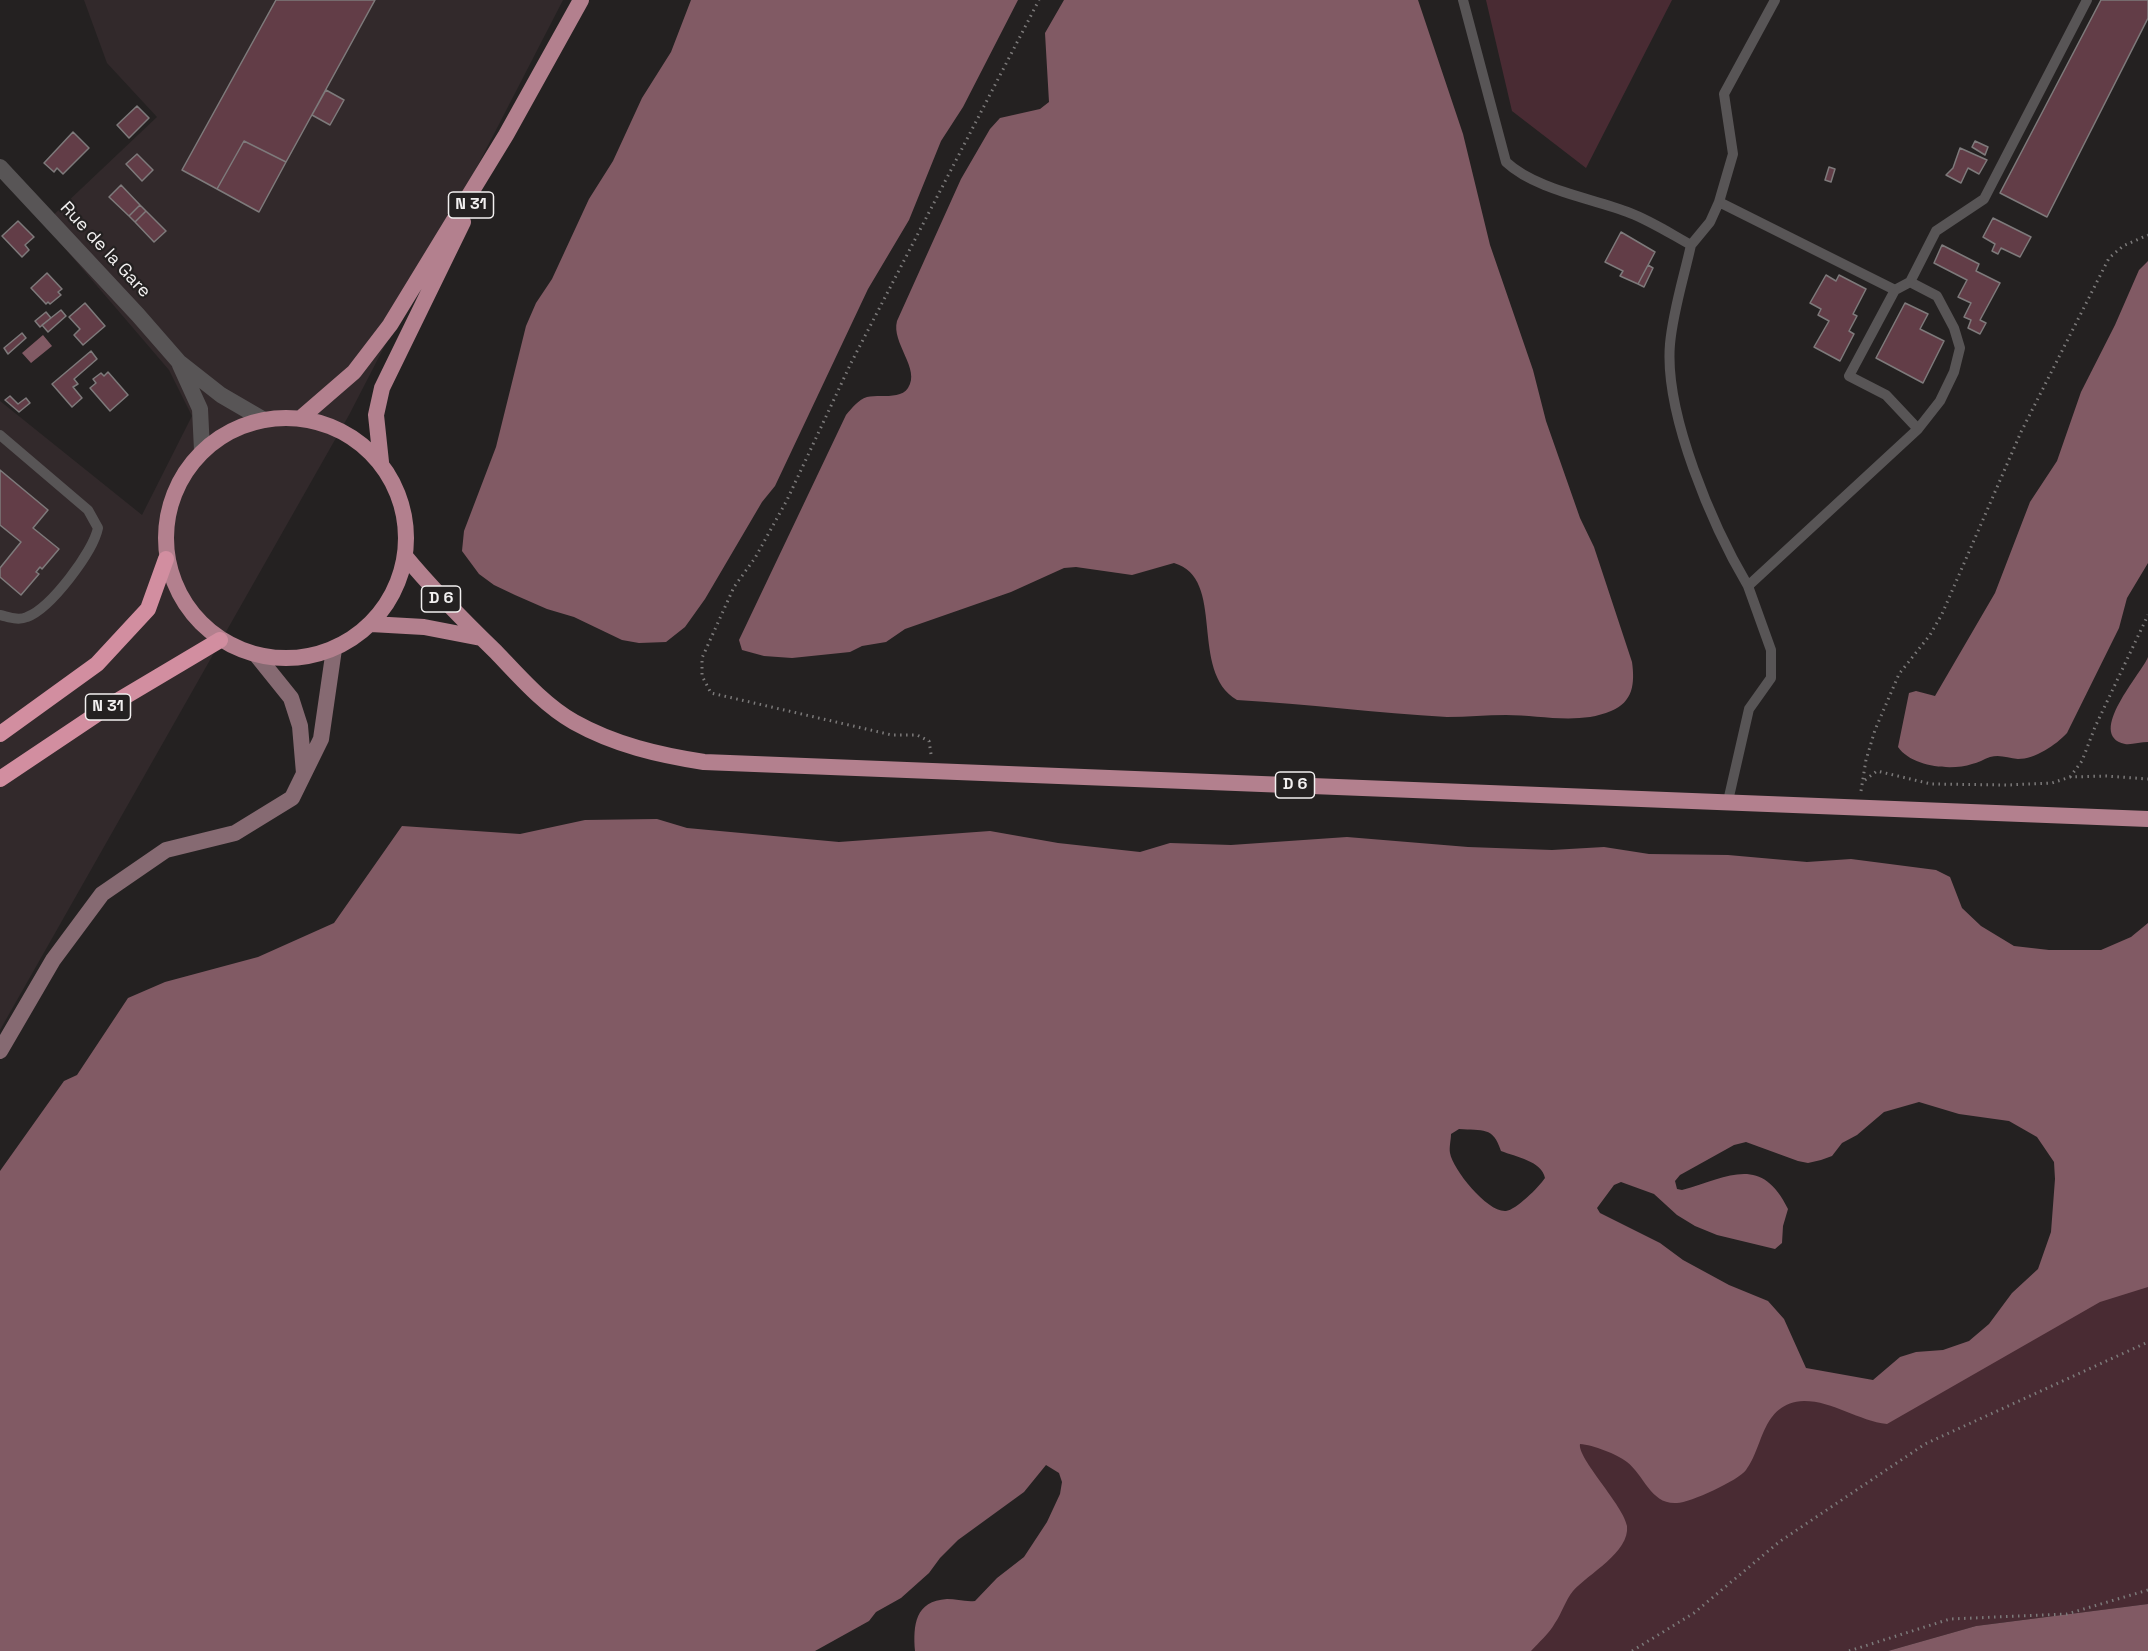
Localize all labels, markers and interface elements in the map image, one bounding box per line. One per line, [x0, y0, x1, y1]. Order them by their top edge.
road number: N 31 [448, 192, 494, 218]
street label: Rue de la Gare [55, 198, 155, 302]
road number: D 6 [422, 586, 460, 612]
road number: N 31 [86, 694, 130, 720]
road number: D 6 [1276, 772, 1314, 798]

